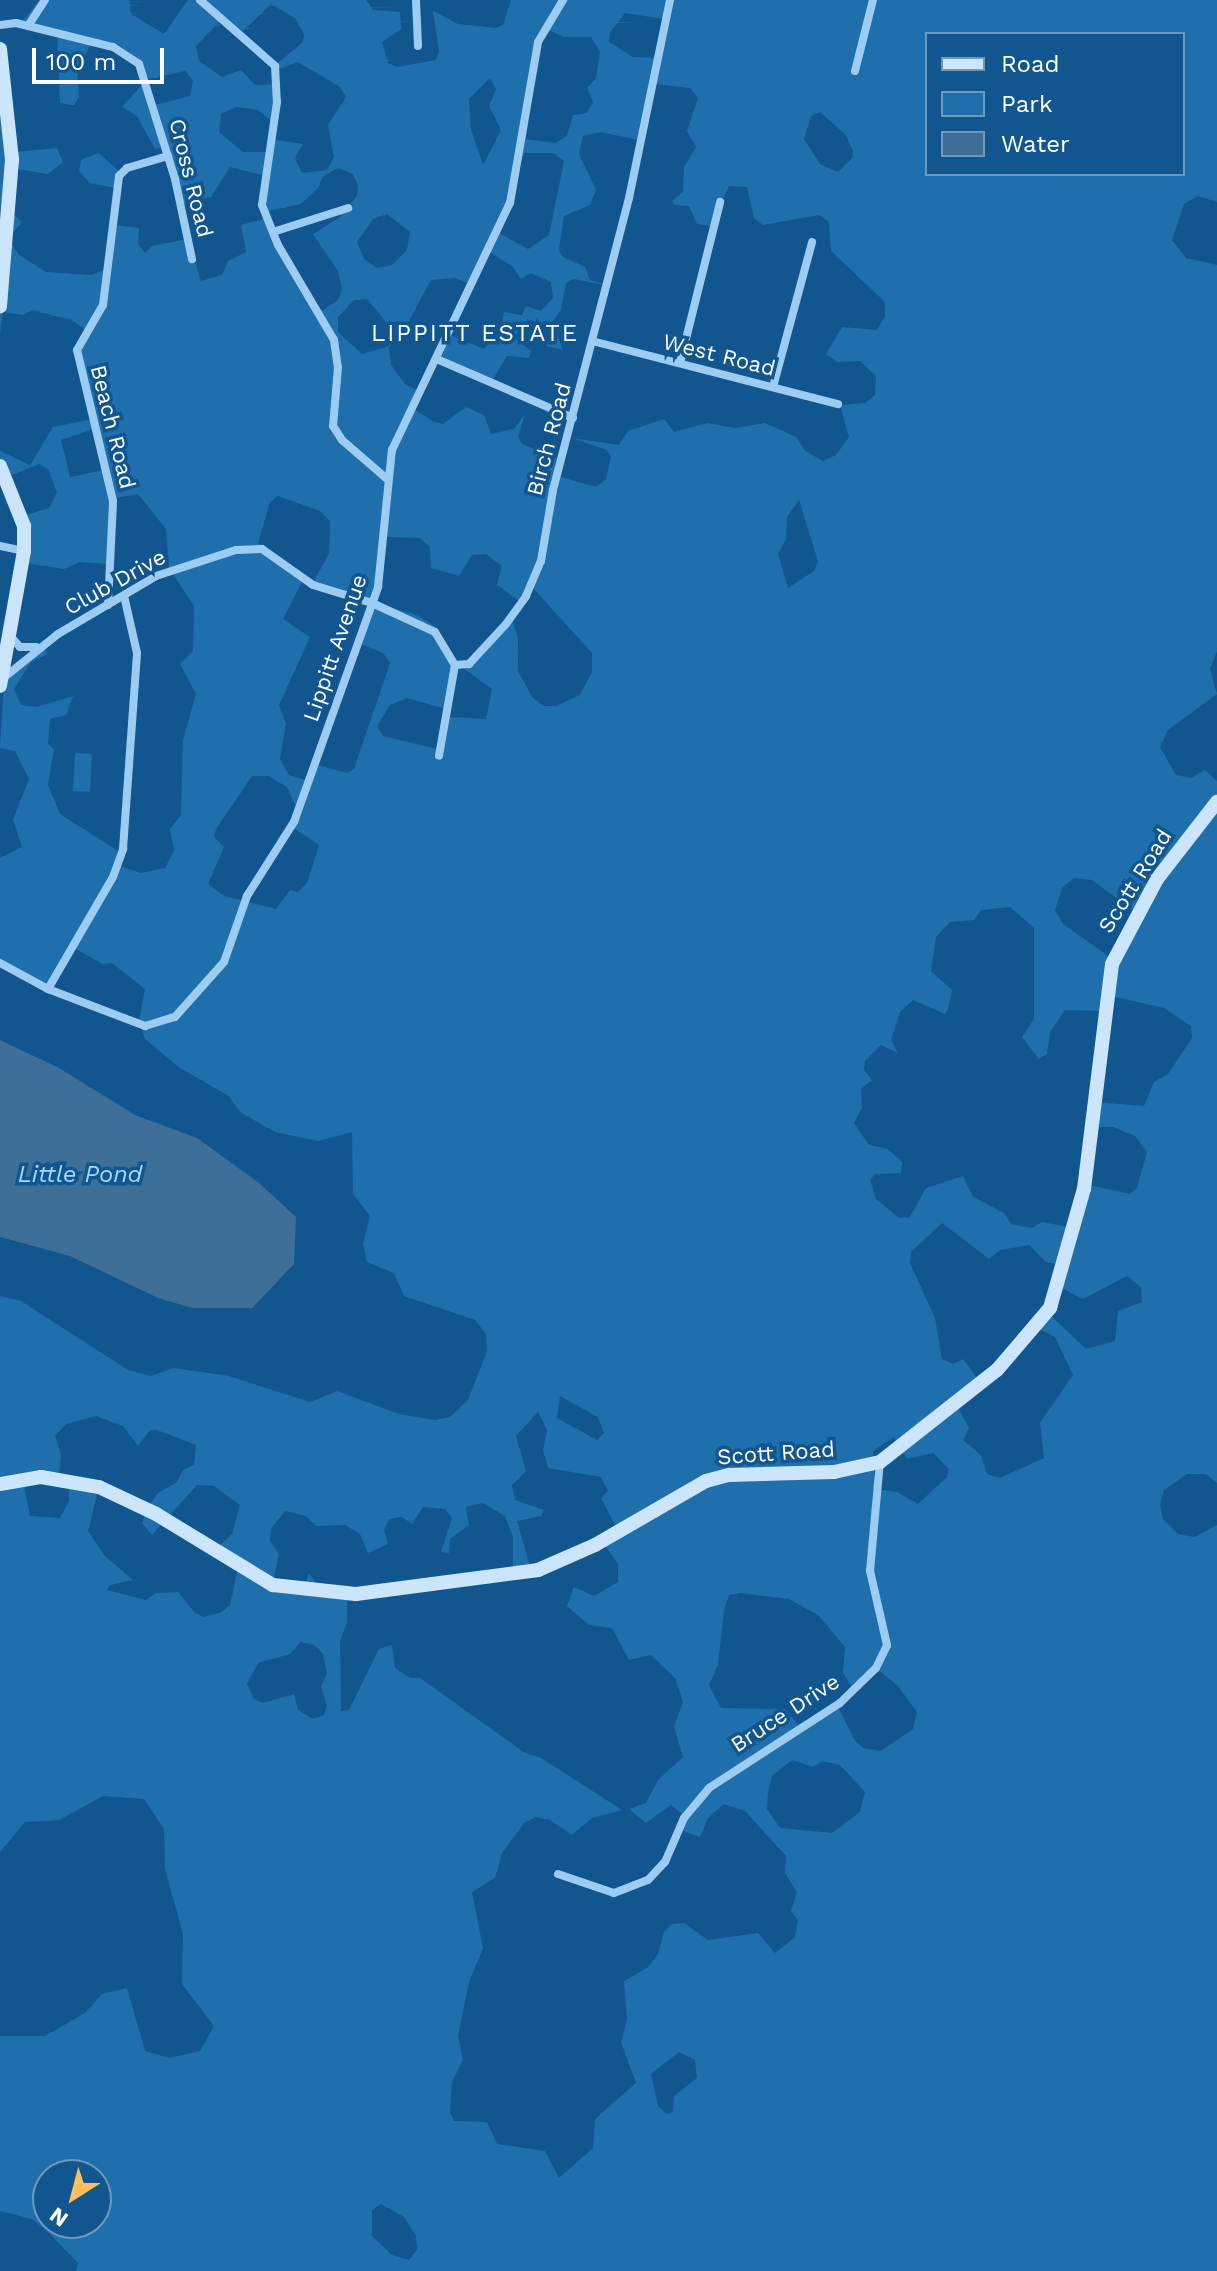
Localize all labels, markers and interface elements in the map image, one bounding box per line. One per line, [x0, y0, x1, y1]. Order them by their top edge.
scale bar [36, 32, 168, 82]
legend [925, 32, 1185, 176]
text: 100 m [46, 48, 116, 76]
text: Road [1001, 50, 1060, 78]
text: Park [1001, 90, 1053, 118]
street label: Cross Road [164, 116, 218, 240]
text: Water [1001, 130, 1070, 158]
district label: LIPPITT ESTATE [371, 320, 579, 348]
street label: West Road [660, 328, 778, 382]
street label: Beach Road [85, 362, 141, 492]
street label: Birch Road [521, 380, 577, 498]
street label: Club Drive [60, 543, 170, 621]
street label: Lippitt Avenue [297, 571, 373, 725]
street label: Scott Road [1093, 824, 1177, 938]
water label: Little Pond [18, 1161, 142, 1189]
street label: Scott Road [716, 1436, 836, 1470]
street label: Bruce Drive [726, 1668, 844, 1758]
north arrow [32, 2159, 112, 2239]
text: N [45, 2202, 73, 2232]

